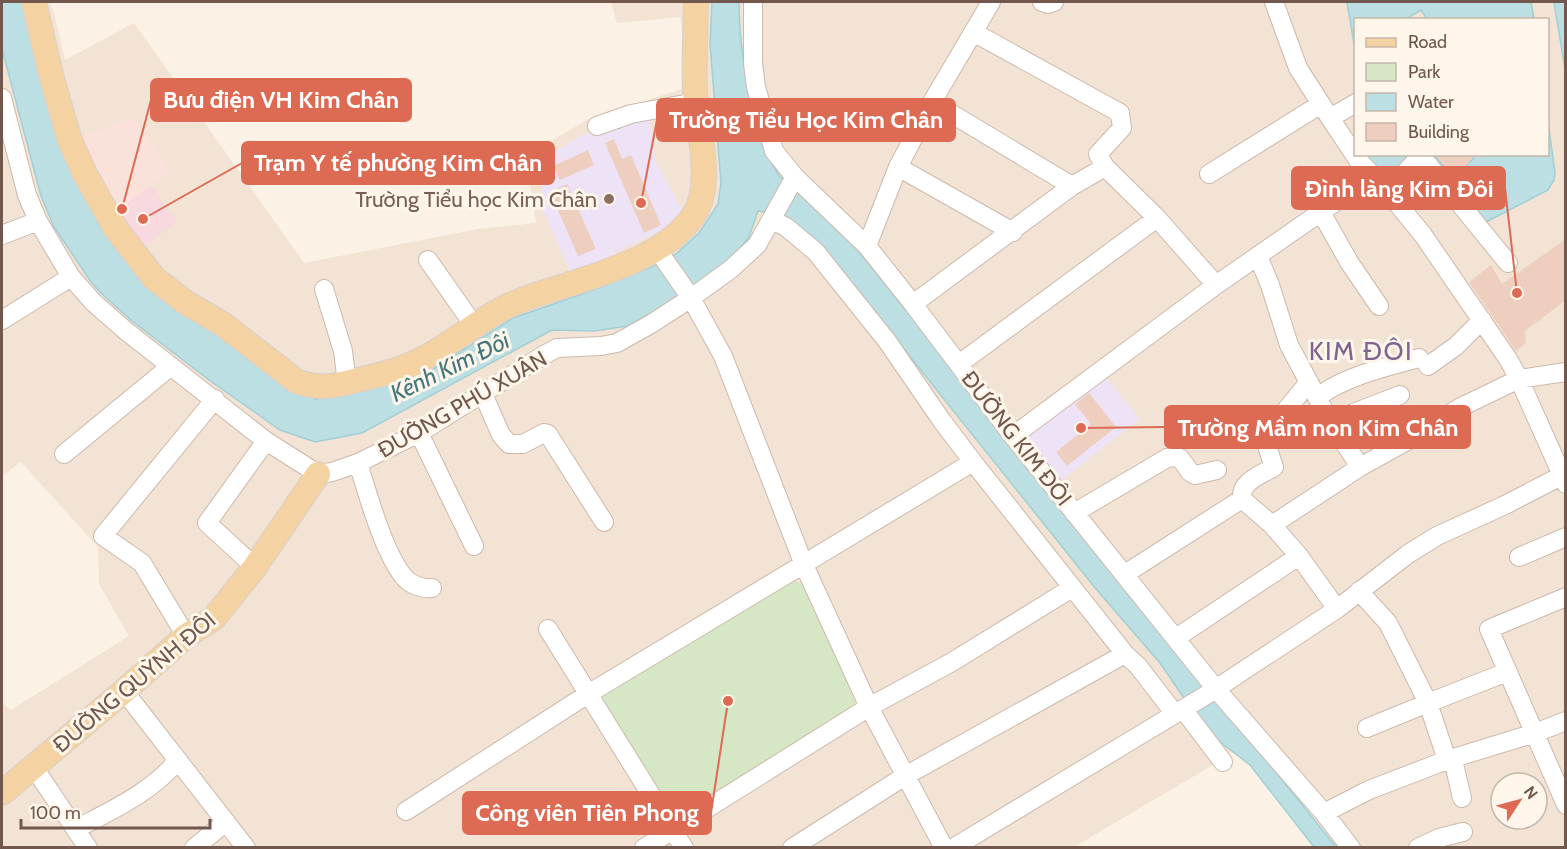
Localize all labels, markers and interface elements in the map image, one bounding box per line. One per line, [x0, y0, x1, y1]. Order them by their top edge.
legend [1354, 18, 1549, 156]
text: Road [1408, 31, 1447, 53]
text: Park [1408, 61, 1441, 83]
callout: Bưu điện VH Kim Chân [151, 79, 411, 121]
text: Bưu điện VH Kim Chân [163, 85, 399, 114]
text: Water [1408, 91, 1454, 113]
callout: Trường Tiểu Học Kim Chân [657, 99, 955, 141]
text: Trường Tiểu Học Kim Chân [669, 105, 943, 134]
text: Building [1408, 121, 1470, 143]
callout: Trạm Y tế phường Kim Chân [242, 142, 554, 184]
text: Trạm Y tế phường Kim Chân [254, 148, 542, 177]
callout: Đình làng Kim Đôi [1292, 167, 1505, 209]
text: Đình làng Kim Đôi [1305, 174, 1493, 203]
place label: Trường Tiểu học Kim Chân [355, 186, 597, 213]
marker: Trường Tiểu học Kim Chân [602, 192, 616, 206]
water label: Kênh Kim Đôi [385, 325, 515, 408]
district label: KIM ĐÔI [1309, 335, 1413, 367]
street label: ĐƯỜNG PHÚ XUÂN [373, 345, 552, 464]
street label: ĐƯỜNG KIM ĐÔI [956, 366, 1078, 511]
callout: Trường Mầm non Kim Chân [1165, 406, 1470, 448]
text: Trường Mầm non Kim Chân [1177, 413, 1459, 442]
street label: ĐƯỜNG QUỲNH ĐÔI [47, 606, 221, 758]
north arrow [1489, 771, 1549, 831]
text: N [1520, 782, 1542, 803]
scale bar [21, 792, 210, 830]
callout: Công viên Tiên Phong [463, 792, 711, 834]
text: Công viên Tiên Phong [475, 798, 699, 827]
text: 100 m [30, 802, 81, 824]

